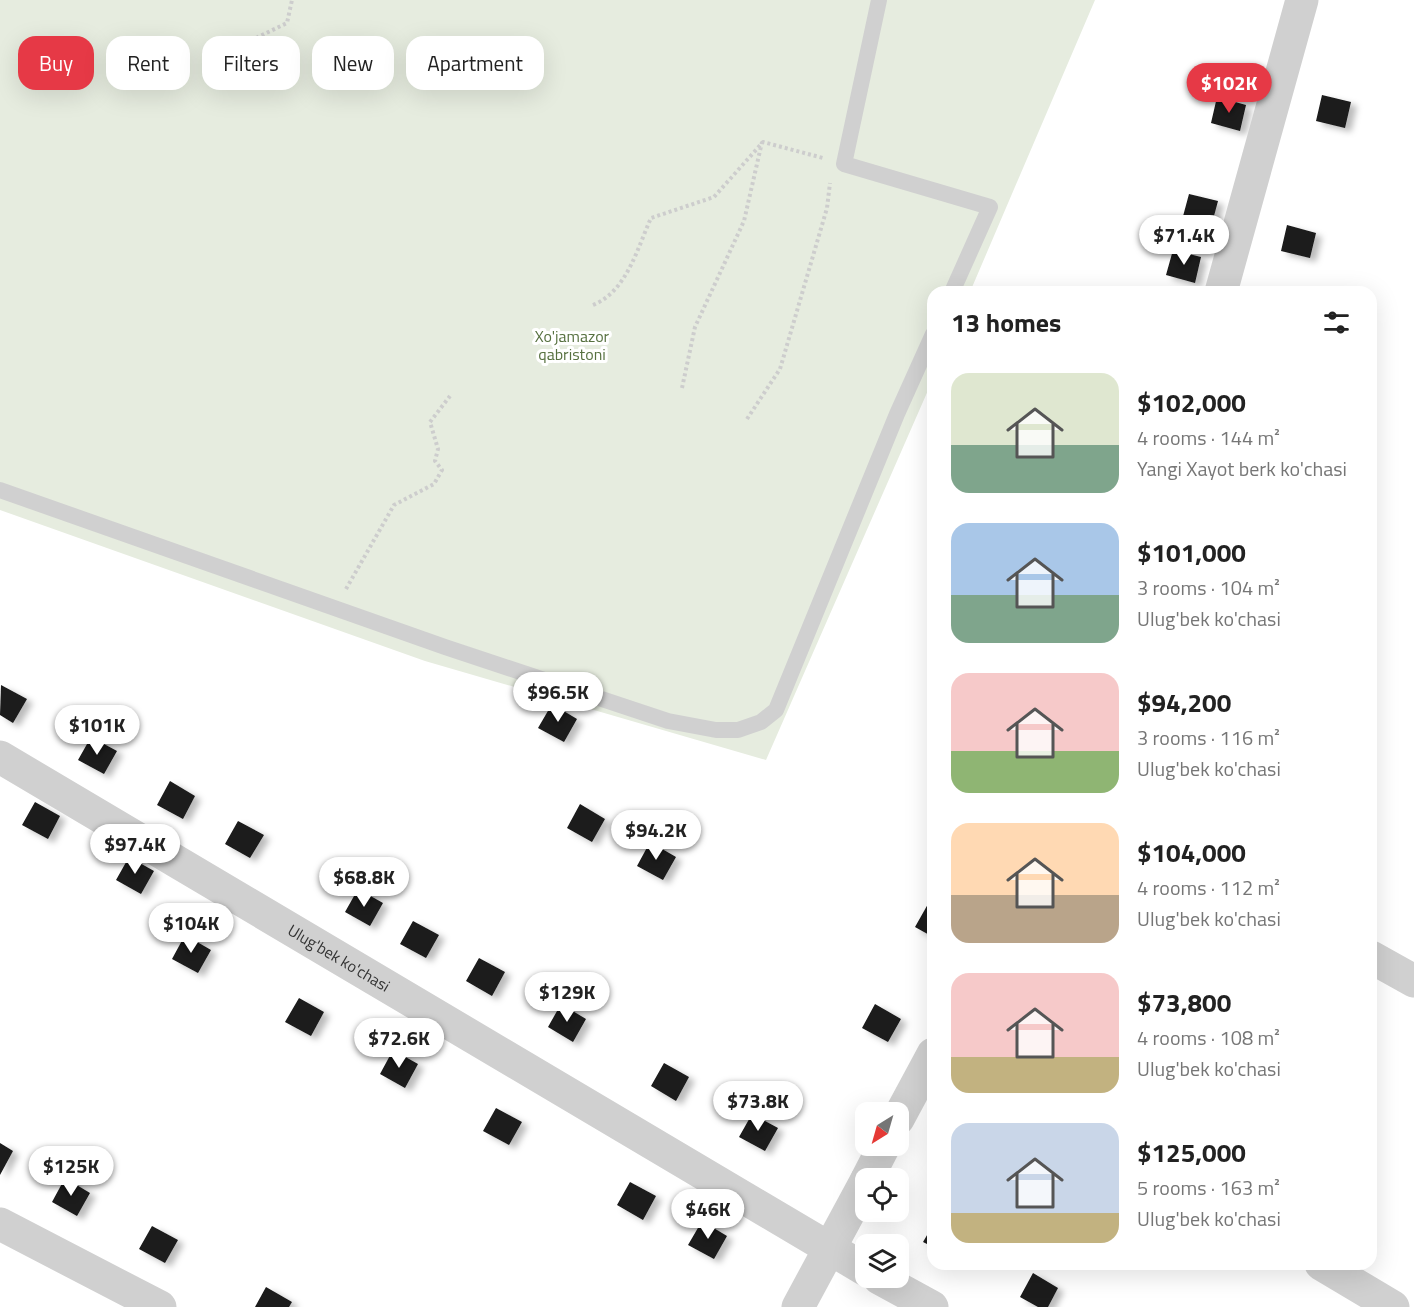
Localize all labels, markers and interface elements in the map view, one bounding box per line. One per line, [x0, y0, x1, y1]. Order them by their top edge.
chip: Buy [18, 36, 94, 90]
chip: Rent [106, 36, 190, 90]
chip: Filters [202, 36, 300, 90]
chip: New [312, 36, 394, 90]
chip: Apartment [406, 36, 544, 90]
pin: $102K [1187, 63, 1271, 114]
text: $102K [1201, 67, 1257, 98]
pin: $71.4K [1135, 215, 1233, 266]
text: $71.4K [1153, 219, 1215, 250]
text: 13 homes [951, 303, 1061, 342]
icon: filters [1320, 306, 1353, 339]
park label: Xo'jamazor qabristoni [535, 324, 610, 366]
text: $102,000 [1137, 383, 1246, 422]
icon: home [999, 397, 1071, 469]
text: 4 rooms · 144 m² [1137, 422, 1280, 453]
text: Yangi Xayot berk ko'chasi [1137, 453, 1347, 484]
text: $101,000 [1137, 533, 1246, 572]
icon: home [999, 547, 1071, 619]
text: 3 rooms · 104 m² [1137, 572, 1280, 603]
text: Ulug'bek ko'chasi [1137, 603, 1281, 634]
pin: $96.5K [509, 672, 607, 723]
text: $96.5K [527, 676, 589, 707]
text: $94,200 [1137, 683, 1231, 722]
icon: home [999, 697, 1071, 769]
pin: $101K [55, 705, 139, 756]
text: $101K [69, 709, 125, 740]
text: 3 rooms · 116 m² [1137, 722, 1280, 753]
text: Ulug'bek ko'chasi [1137, 753, 1281, 784]
pin: $94.2K [607, 810, 705, 861]
text: $94.2K [625, 814, 687, 845]
pin: $97.4K [86, 824, 184, 875]
text: $97.4K [104, 828, 166, 859]
text: $104,000 [1137, 833, 1246, 872]
icon: home [999, 847, 1071, 919]
pin: $68.8K [315, 857, 413, 908]
text: $68.8K [333, 861, 395, 892]
text: 4 rooms · 112 m² [1137, 872, 1280, 903]
pin: $104K [149, 903, 233, 954]
text: Ulug'bek ko'chasi [1137, 903, 1281, 934]
text: $104K [163, 907, 219, 938]
street label: Ulug'bek ko'chasi [283, 918, 395, 997]
pin: $129K [525, 972, 609, 1023]
text: $129K [539, 976, 595, 1007]
text: $73,800 [1137, 983, 1231, 1022]
icon: home [999, 997, 1071, 1069]
pin: $72.6K [350, 1018, 448, 1069]
text: $72.6K [368, 1022, 430, 1053]
text: 4 rooms · 108 m² [1137, 1022, 1280, 1053]
text: Ulug'bek ko'chasi [1137, 1053, 1281, 1084]
pin: $73.8K [709, 1081, 807, 1132]
text: $73.8K [727, 1085, 789, 1116]
north arrow [855, 1102, 909, 1156]
map controls [855, 1102, 909, 1288]
text: $125,000 [1137, 1133, 1246, 1172]
pin: $125K [29, 1146, 113, 1197]
icon: home [999, 1147, 1071, 1219]
text: $125K [43, 1150, 99, 1181]
button: locate [855, 1168, 909, 1222]
text: 5 rooms · 163 m² [1137, 1172, 1280, 1203]
pin: $46K [672, 1189, 744, 1240]
text: $46K [685, 1193, 731, 1224]
text: Ulug'bek ko'chasi [1137, 1203, 1281, 1234]
button: layers [855, 1234, 909, 1288]

